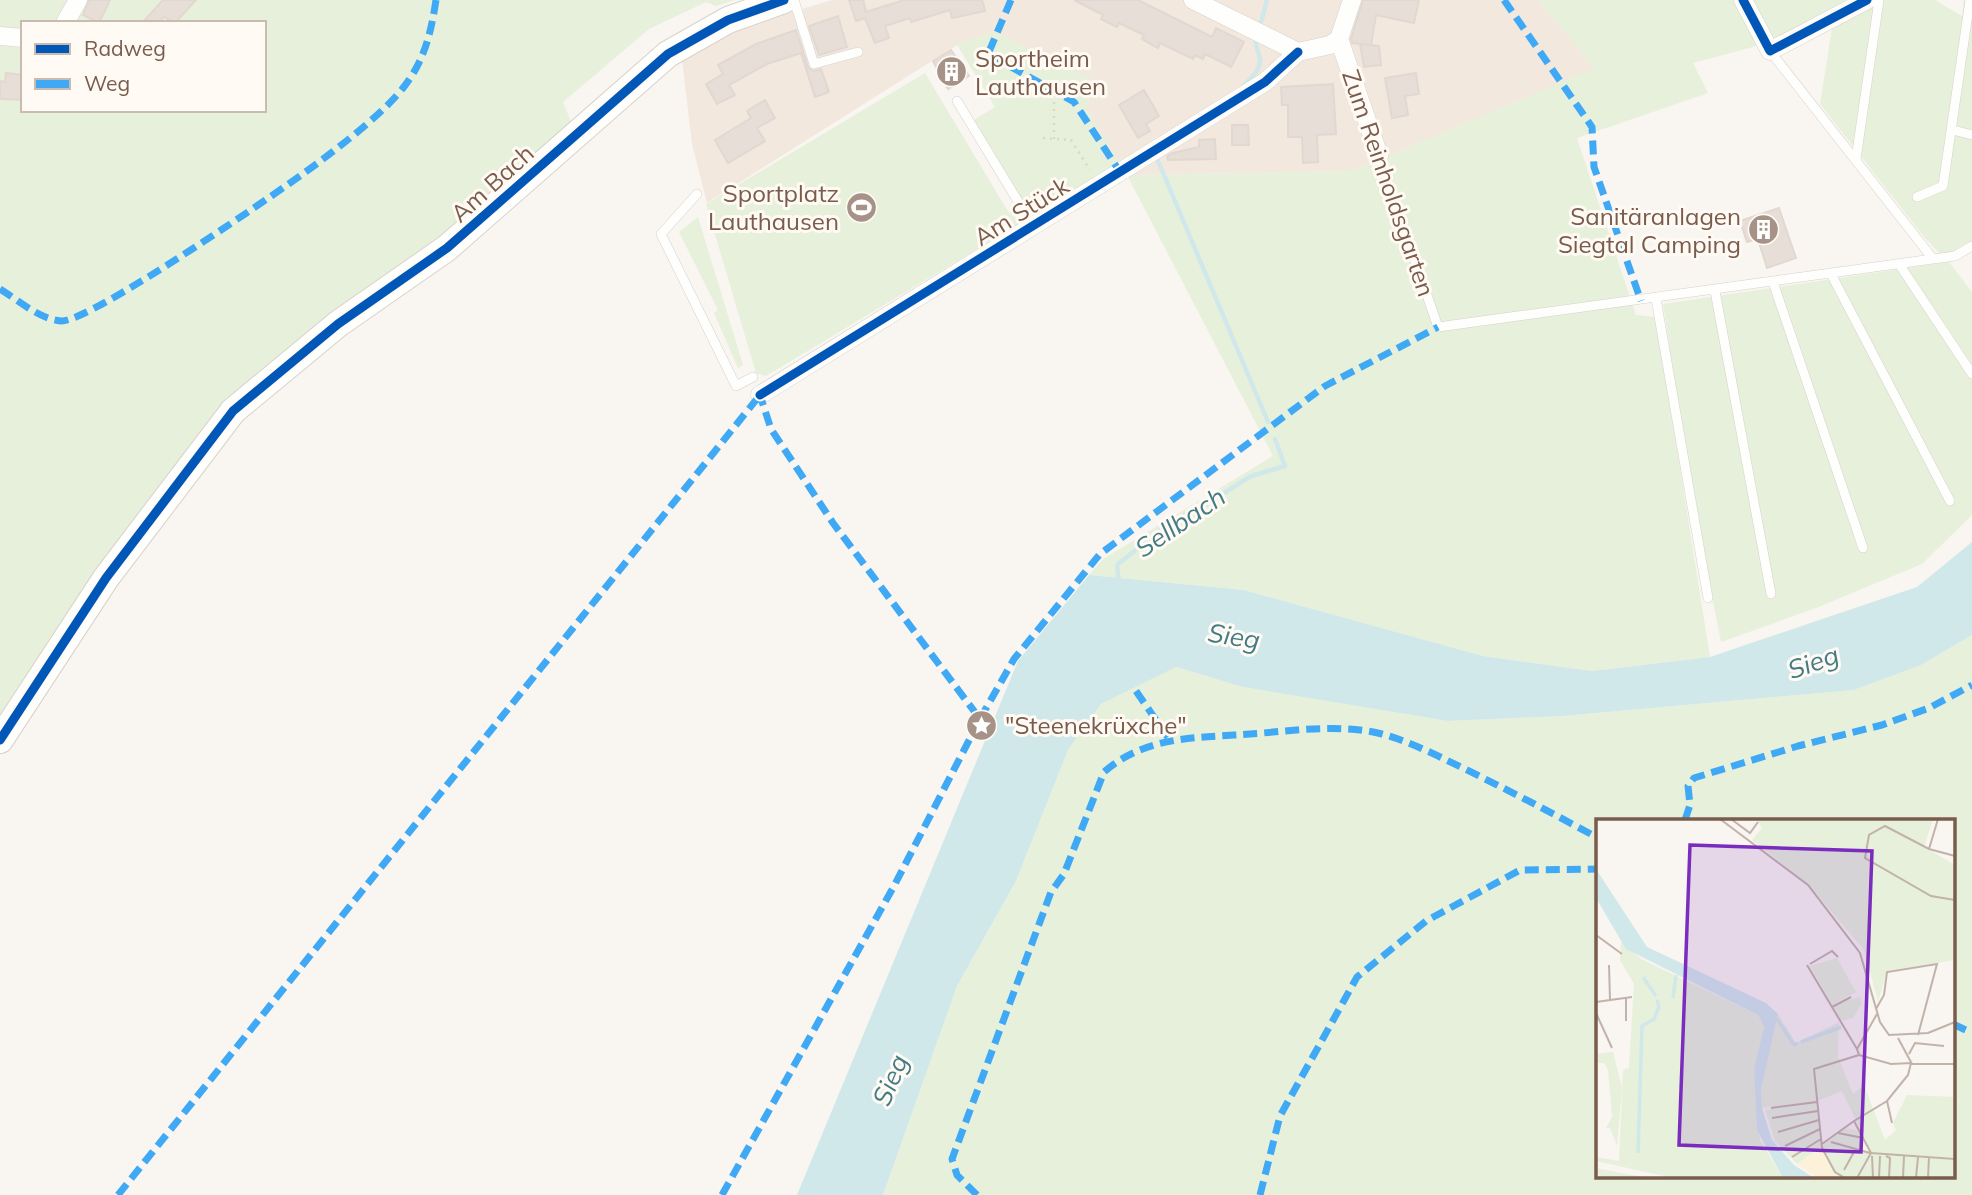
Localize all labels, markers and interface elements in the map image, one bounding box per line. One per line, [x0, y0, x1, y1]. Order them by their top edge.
legend [21, 21, 266, 112]
text: Radweg [84, 35, 166, 61]
place label: Sportheim Lauthausen [975, 43, 1106, 101]
building icon: Sportheim Lauthausen [935, 55, 969, 89]
street label: Zum Reinholdsgarten [1336, 66, 1442, 300]
text: Weg [84, 70, 130, 96]
street label: Am Bach [444, 138, 540, 228]
street label: Am Stück [968, 170, 1075, 252]
place label: Sportplatz Lauthausen [708, 178, 839, 236]
sports icon: Sportplatz Lauthausen [845, 190, 879, 224]
place label: Sanitäranlagen Siegtal Camping [1558, 201, 1741, 259]
building icon: Sanitäranlagen Siegtal Camping [1747, 213, 1781, 247]
water label: Sellbach [1128, 480, 1232, 564]
water label: Sieg [1206, 616, 1262, 656]
water label: Sieg [1783, 638, 1843, 686]
place icon: "Steenekrüxche" [965, 708, 999, 742]
place label: "Steenekrüxche" [1005, 710, 1187, 740]
inset map [1596, 819, 1954, 1178]
water label: Sieg [865, 1050, 915, 1110]

